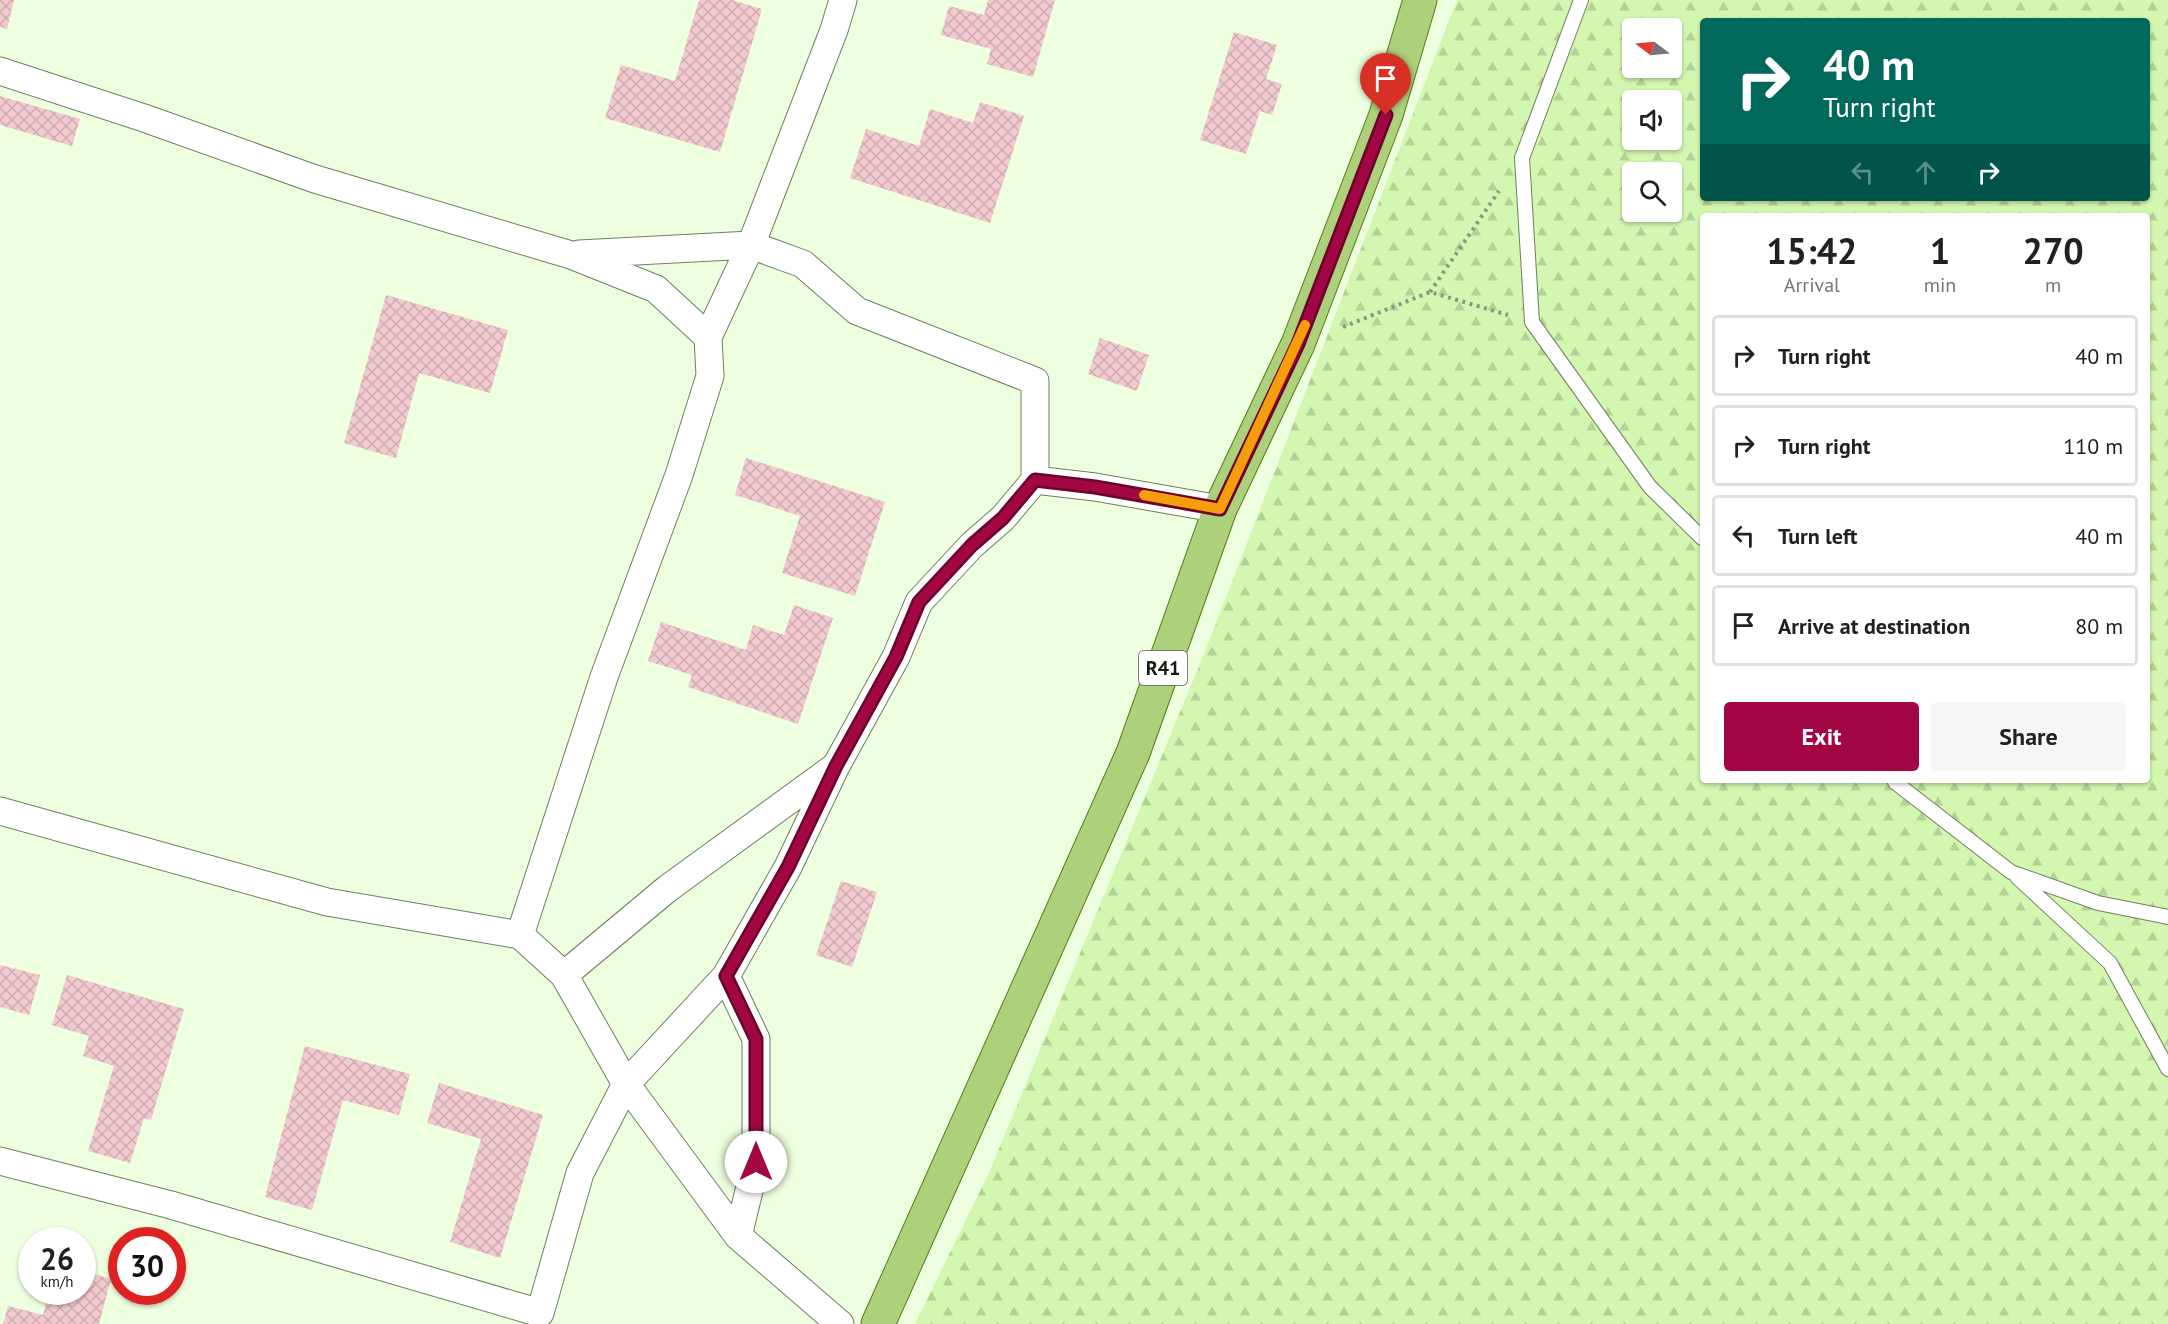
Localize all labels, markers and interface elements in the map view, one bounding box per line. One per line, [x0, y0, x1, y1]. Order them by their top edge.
north arrow [1622, 18, 1682, 78]
map controls [1622, 18, 1682, 222]
text: 40 m [1823, 37, 1915, 92]
icon: right [1724, 42, 1802, 120]
pin [1360, 53, 1411, 115]
icon: arrive [1369, 62, 1402, 95]
button: sound [1622, 90, 1682, 150]
text: Turn right [1823, 90, 1936, 124]
icon: left [1846, 156, 1879, 189]
icon: ahead [1909, 156, 1942, 189]
icon: right [1972, 156, 2005, 189]
button: search [1622, 162, 1682, 222]
text: 15:42 [1766, 227, 1858, 274]
text: 1 [1930, 227, 1950, 274]
text: 270 [2023, 227, 2084, 274]
text: Arrival [1784, 272, 1840, 298]
text: min [1924, 272, 1956, 298]
text: m [2045, 272, 2061, 298]
icon: right [1727, 339, 1760, 372]
text: Turn right [1778, 342, 1870, 370]
text: 40 m [2075, 342, 2123, 370]
icon: right [1727, 429, 1760, 462]
text: Turn right [1778, 432, 1870, 460]
text: 110 m [2063, 432, 2123, 460]
icon: left [1727, 519, 1760, 552]
text: Turn left [1778, 522, 1858, 550]
text: 40 m [2075, 522, 2123, 550]
icon: arrive [1727, 609, 1760, 642]
text: Arrive at destination [1778, 612, 1970, 640]
text: 80 m [2075, 612, 2123, 640]
road number: R41 [1139, 651, 1187, 685]
button: Exit [1724, 702, 1919, 771]
button: Share [1931, 702, 2126, 771]
position arrow [724, 1130, 788, 1194]
speed limit sign: 30 [108, 1227, 186, 1305]
text: 26 [40, 1239, 74, 1278]
text: km/h [41, 1272, 73, 1291]

